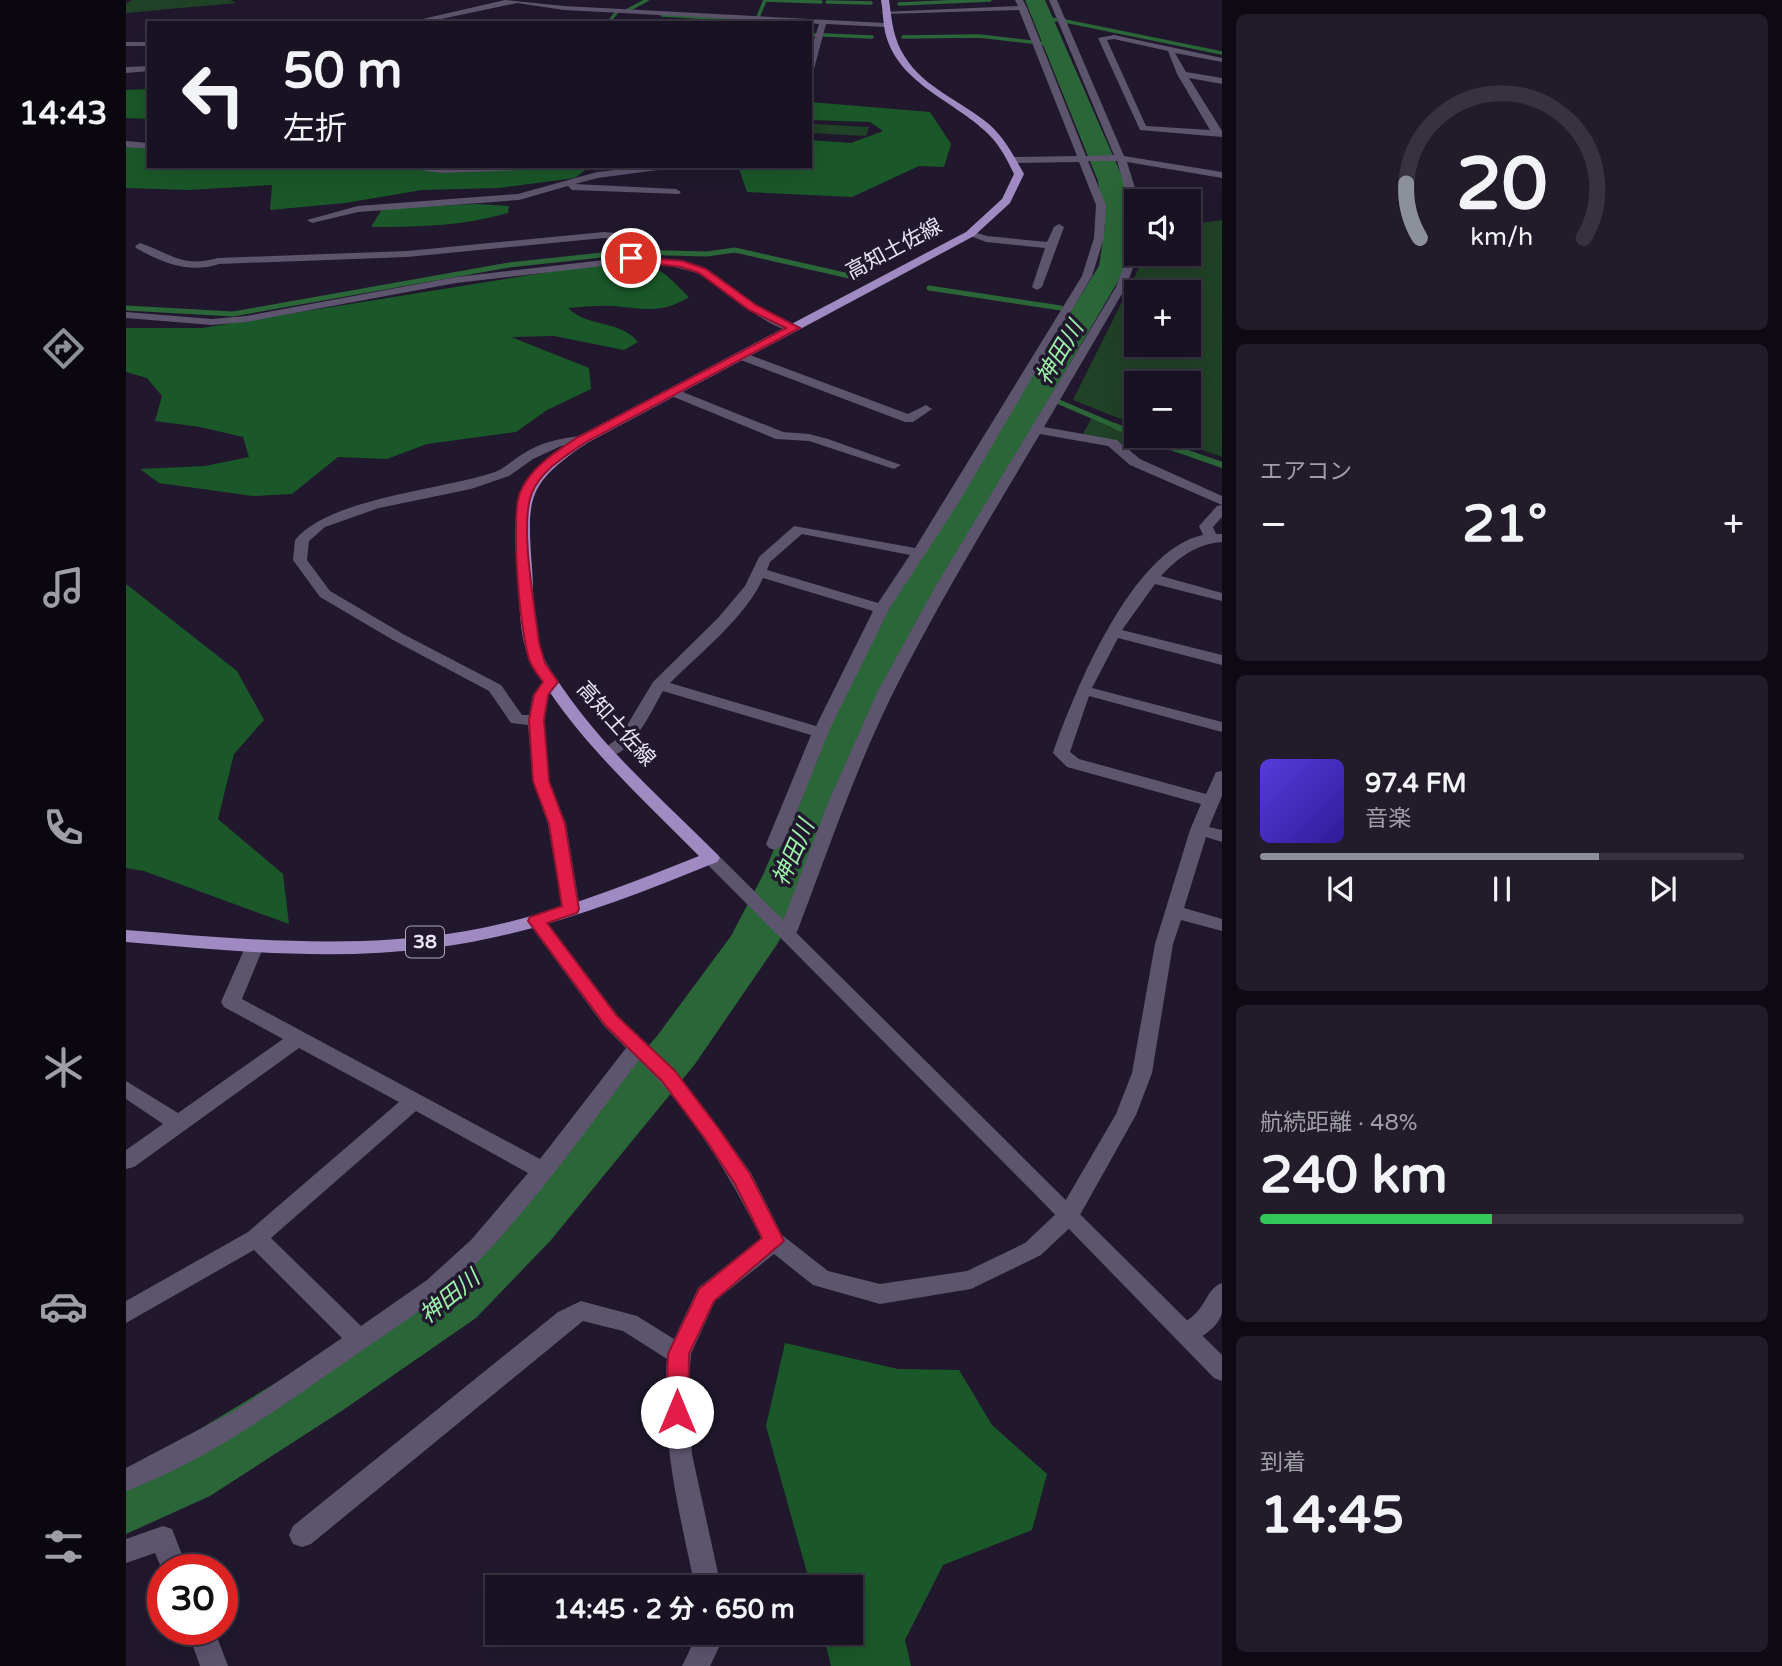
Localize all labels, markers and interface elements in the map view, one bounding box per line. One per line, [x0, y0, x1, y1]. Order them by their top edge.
text: 50 m [283, 42, 402, 101]
icon: left [168, 49, 259, 140]
text: 14:43 [19, 95, 107, 133]
text: 左折 [283, 110, 347, 148]
text: 20 [1456, 142, 1548, 230]
map controls [1124, 189, 1201, 448]
button: sound [1124, 189, 1201, 266]
street label: 高知土佐線 [842, 213, 946, 285]
text: km/h [1471, 222, 1533, 252]
pin [601, 228, 661, 288]
icon: arrive [612, 239, 650, 277]
button: + [1124, 280, 1201, 357]
water label: 神田川 [1030, 314, 1091, 390]
icon: directions [39, 324, 88, 373]
button: − [1124, 371, 1201, 448]
text: エアコン [1260, 458, 1352, 486]
text: 21° [1462, 493, 1547, 556]
text: − [1260, 502, 1287, 548]
text: + [1723, 502, 1744, 548]
icon: music [39, 563, 88, 612]
street label: 高知土佐線 [572, 677, 660, 771]
text: 97.4 FM [1365, 768, 1467, 799]
icon: phone [39, 803, 88, 852]
text: 音楽 [1365, 805, 1411, 833]
water label: 神田川 [767, 813, 822, 890]
icon: previous [1322, 870, 1360, 908]
icon: pause [1483, 870, 1521, 908]
icon: next [1644, 870, 1682, 908]
road number: 38 [406, 926, 444, 958]
icon: climate [39, 1043, 88, 1092]
text: 航続距離 · 48% [1260, 1109, 1418, 1137]
text: 240 km [1260, 1144, 1448, 1207]
water label: 神田川 [414, 1263, 488, 1330]
icon: car [39, 1282, 88, 1331]
position arrow [640, 1375, 714, 1449]
text: 到着 [1260, 1449, 1306, 1477]
text: 14:45 [1260, 1484, 1404, 1547]
icon: filters [39, 1522, 88, 1571]
speed limit sign: 30 [147, 1554, 238, 1645]
text: 14:45 · 2 分 · 650 m [553, 1594, 795, 1625]

